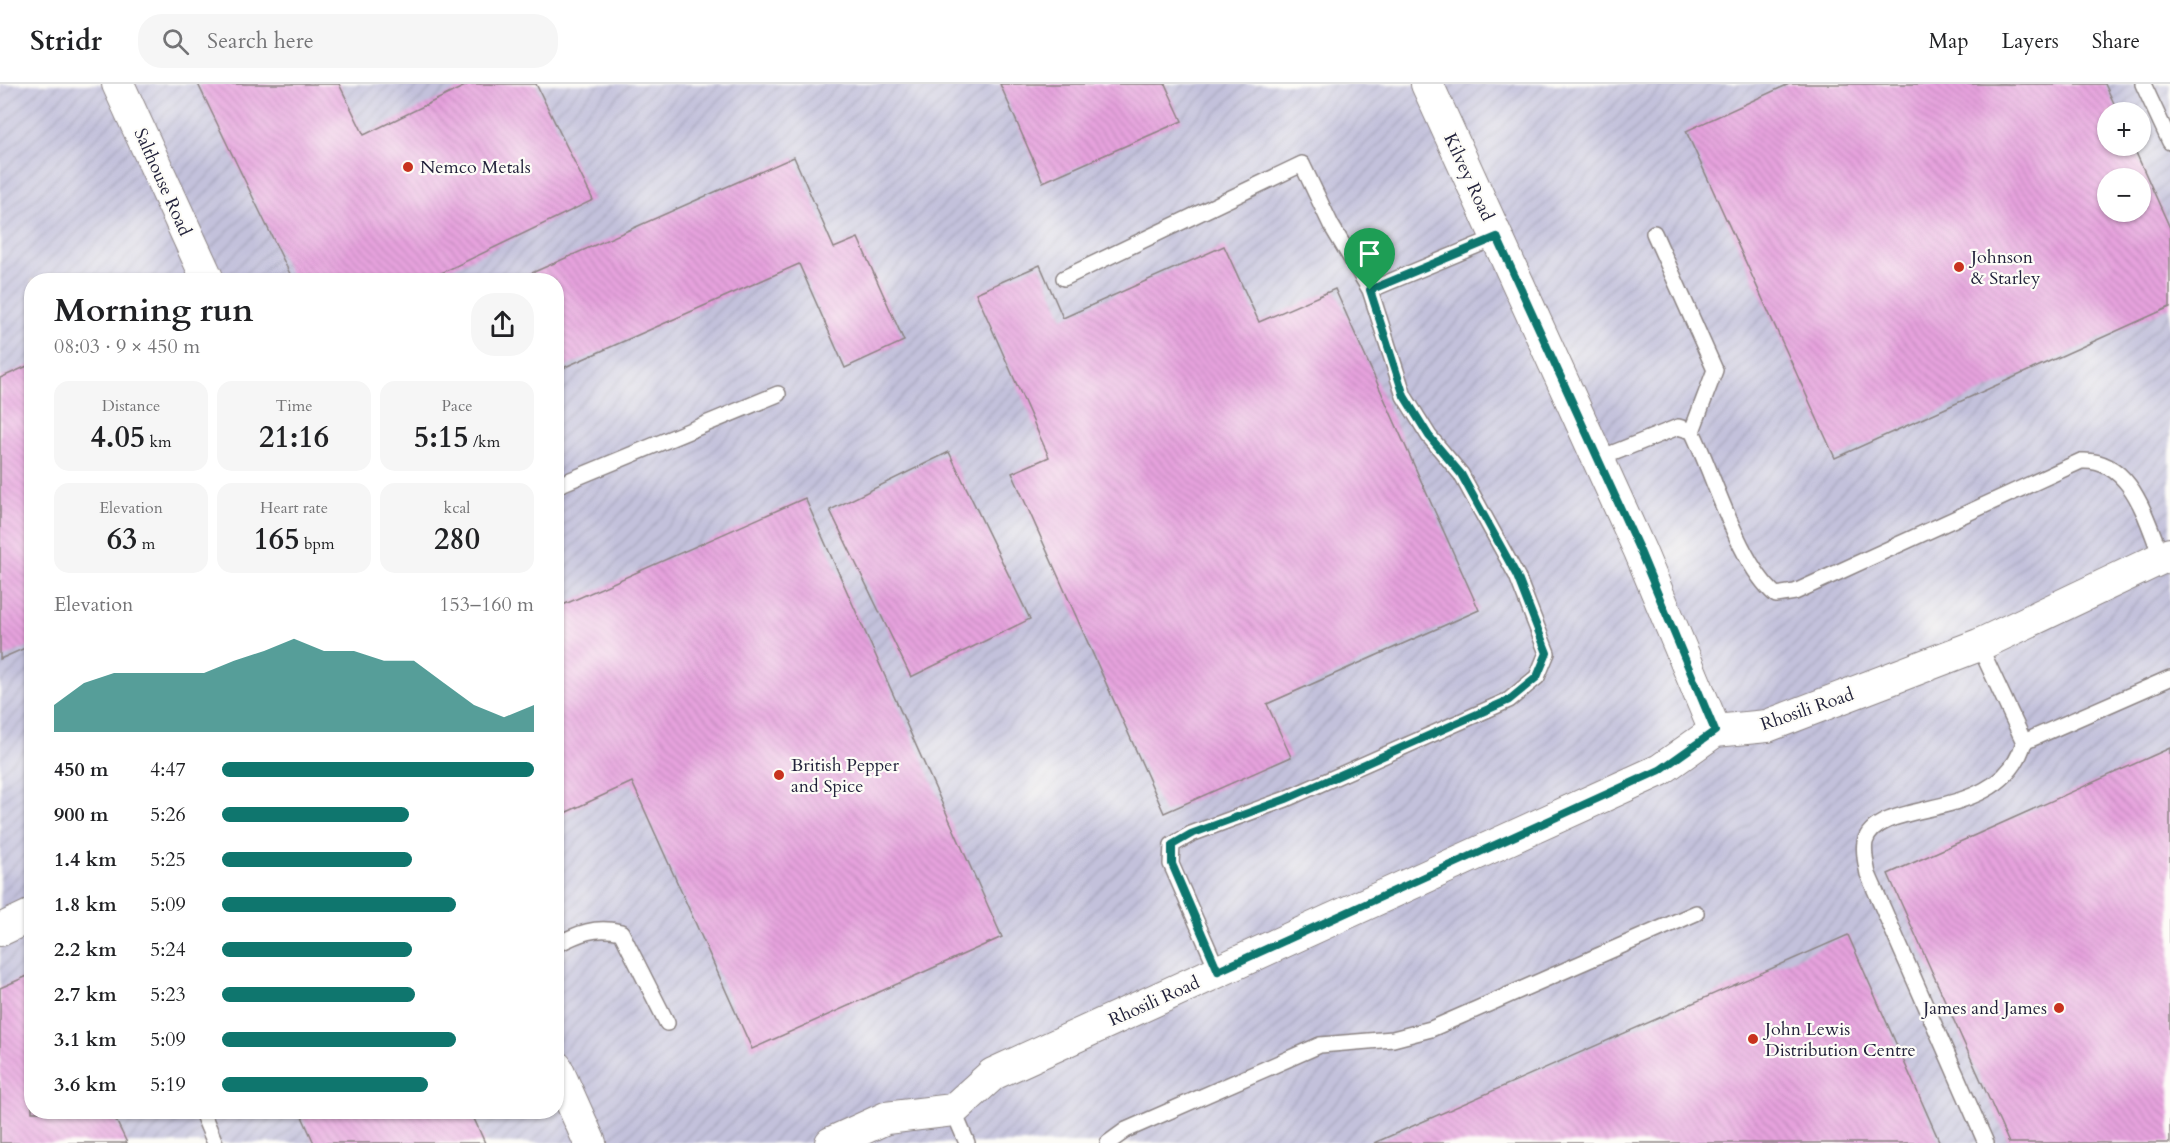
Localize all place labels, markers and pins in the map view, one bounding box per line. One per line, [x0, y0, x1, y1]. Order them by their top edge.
place label: Nemco Metals [420, 155, 531, 180]
marker: Nemco Metals [401, 160, 415, 174]
pin [1344, 228, 1395, 290]
place label: Johnson & Starley [1968, 245, 2041, 291]
marker: Johnson & Starley [1952, 260, 1966, 274]
place label: British Pepper and Spice [791, 753, 899, 799]
marker: British Pepper and Spice [772, 768, 786, 782]
place label: James and James [1920, 996, 2047, 1021]
marker: James and James [2052, 1001, 2066, 1015]
place label: John Lewis Distribution Centre [1762, 1017, 1916, 1063]
marker: John Lewis Distribution Centre [1746, 1032, 1760, 1046]

